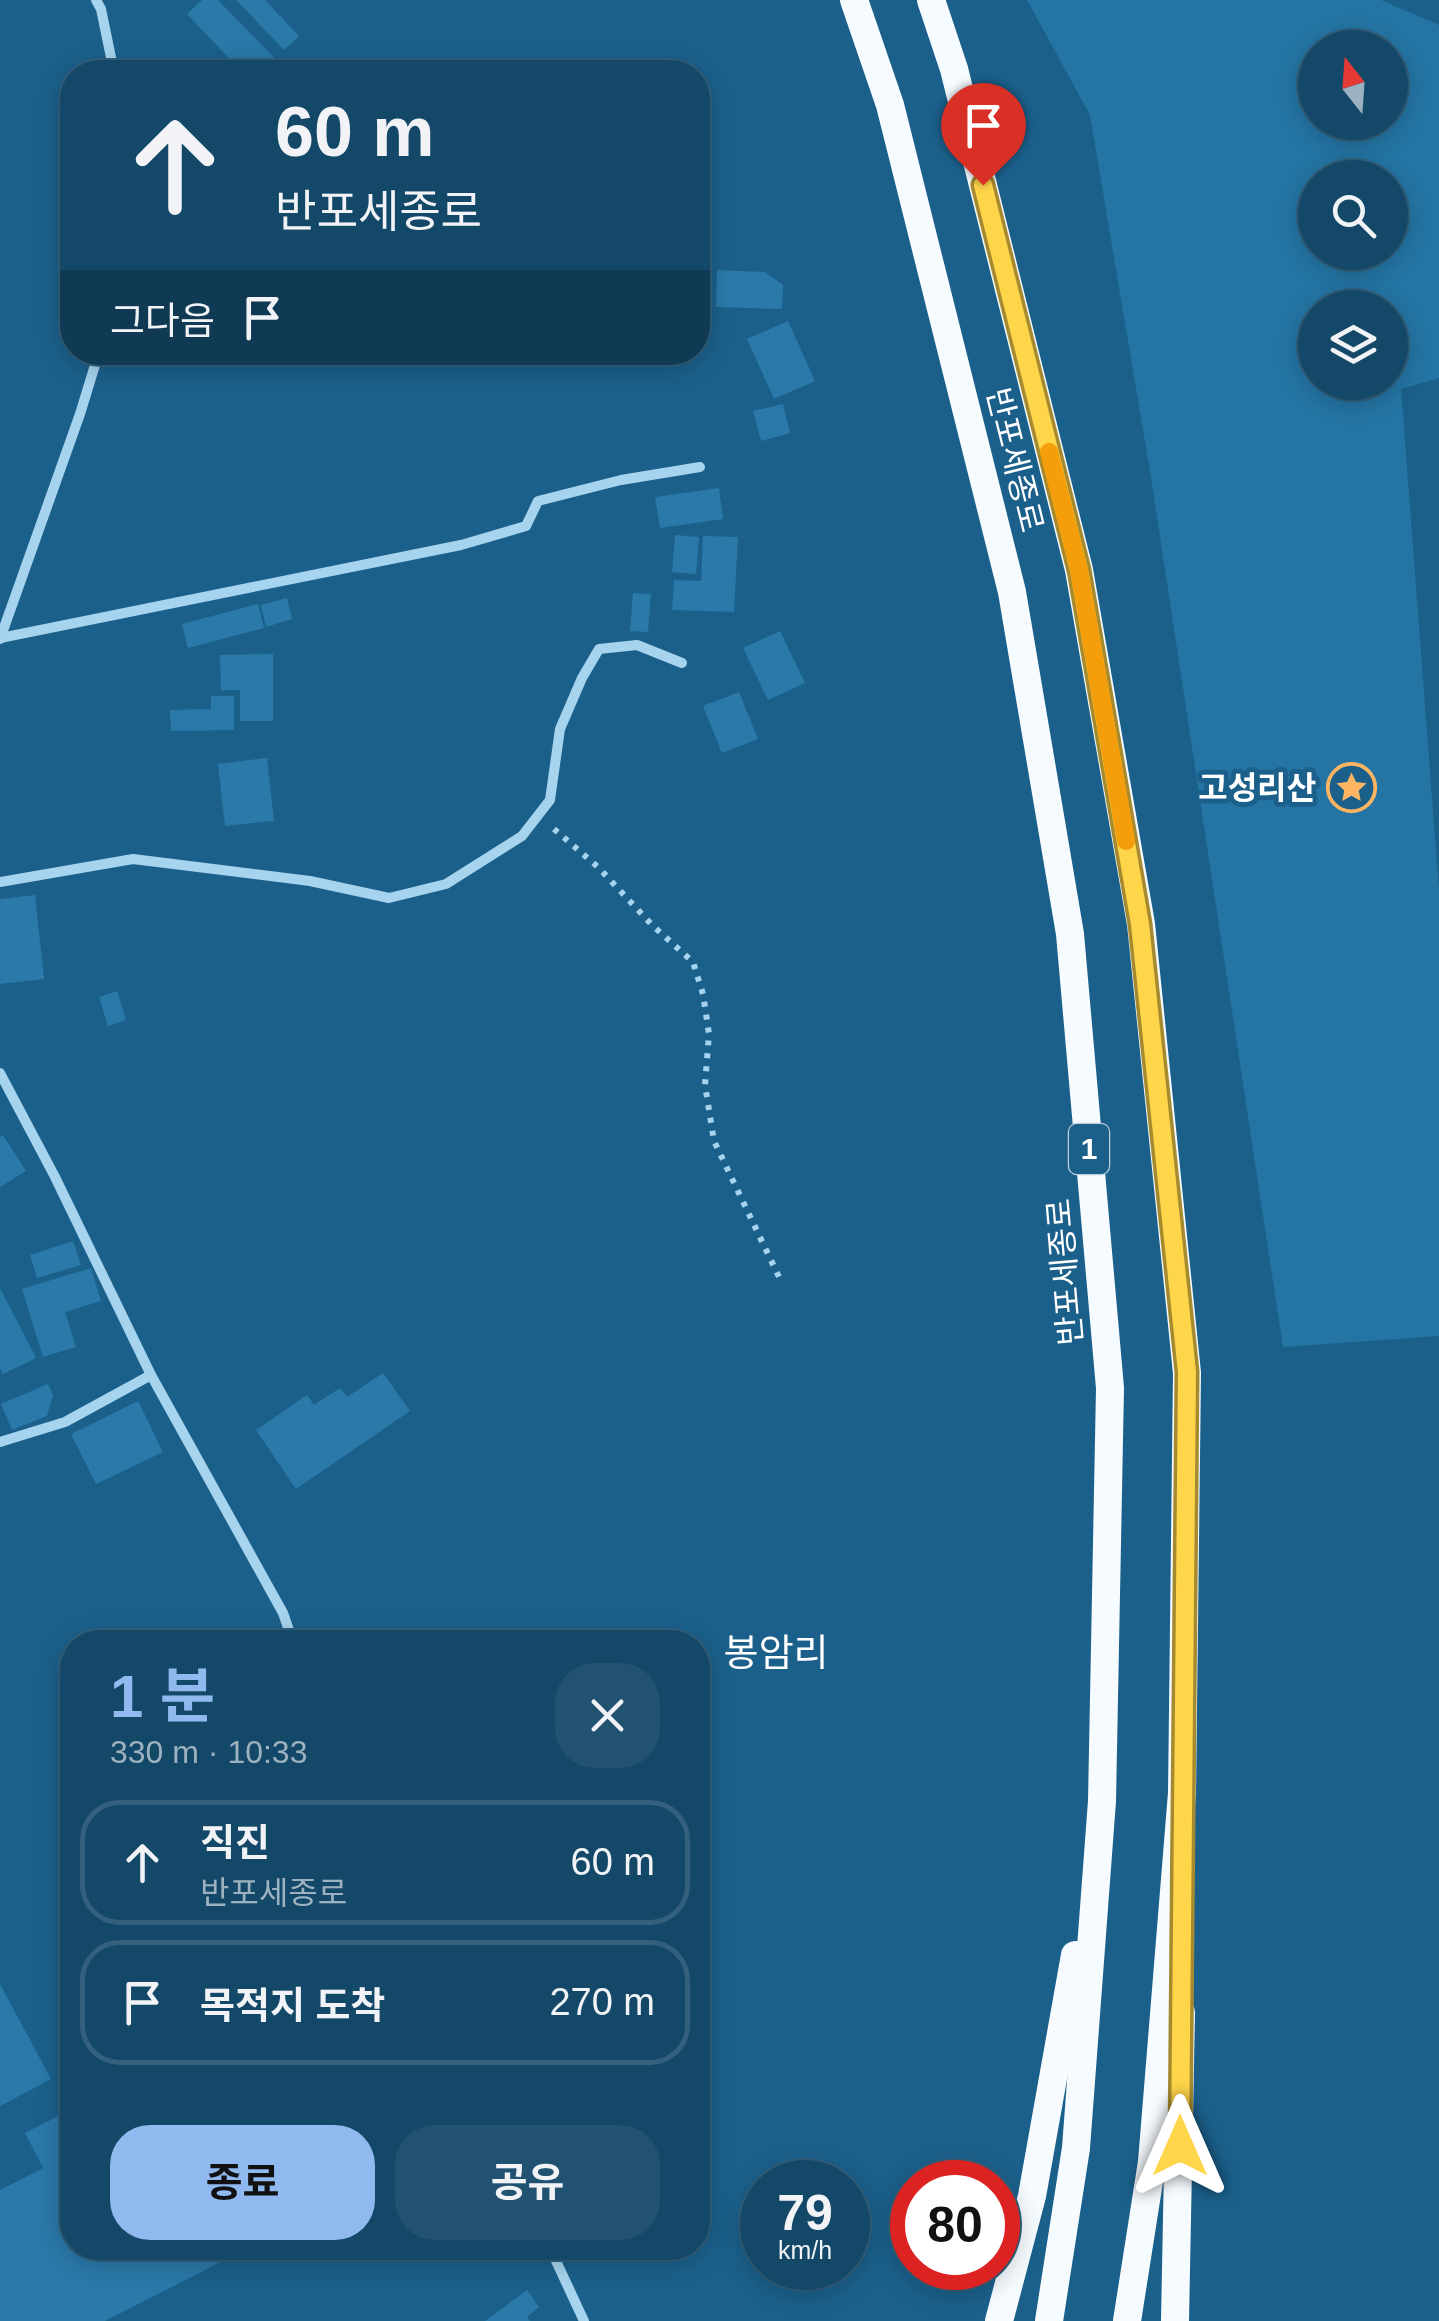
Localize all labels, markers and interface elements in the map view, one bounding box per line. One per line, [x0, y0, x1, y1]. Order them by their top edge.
north arrow [1298, 30, 1408, 140]
map controls [1298, 30, 1408, 400]
pin [941, 83, 1026, 186]
text: 60 m [275, 93, 435, 171]
icon: arrive [956, 98, 1011, 153]
icon: ahead [110, 100, 240, 230]
button: search [1298, 160, 1408, 270]
text: 반포세종로 [275, 186, 482, 237]
icon: arrive [235, 290, 290, 345]
button: layers [1298, 290, 1408, 400]
text: 그다음 [110, 300, 215, 342]
street label: 반포세종로 [980, 384, 1050, 536]
place icon: 고성리산 [1325, 762, 1377, 814]
place label: 고성리산 [1198, 770, 1316, 806]
road number: 1 [1069, 1124, 1109, 1174]
street label: 반포세종로 [1041, 1197, 1089, 1347]
district label: 봉암리 [724, 1632, 828, 1674]
text: 1 분 [110, 1663, 215, 1730]
button: close [555, 1663, 660, 1768]
text: 330 m · 10:33 [110, 1734, 307, 1770]
text: 직진 [200, 1822, 270, 1864]
icon: ahead [115, 1835, 170, 1890]
text: 60 m [571, 1841, 655, 1883]
text: 반포세종로 [200, 1875, 347, 1911]
icon: arrive [115, 1975, 170, 2030]
text: 270 m [549, 1981, 655, 2023]
text: 목적지 도착 [200, 1985, 385, 2027]
position arrow [1128, 2094, 1232, 2198]
button: 종료 [110, 2125, 375, 2240]
button: 공유 [395, 2125, 660, 2240]
speed limit sign: 80 [890, 2160, 1020, 2290]
text: 79 [777, 2185, 833, 2241]
text: km/h [778, 2236, 832, 2264]

